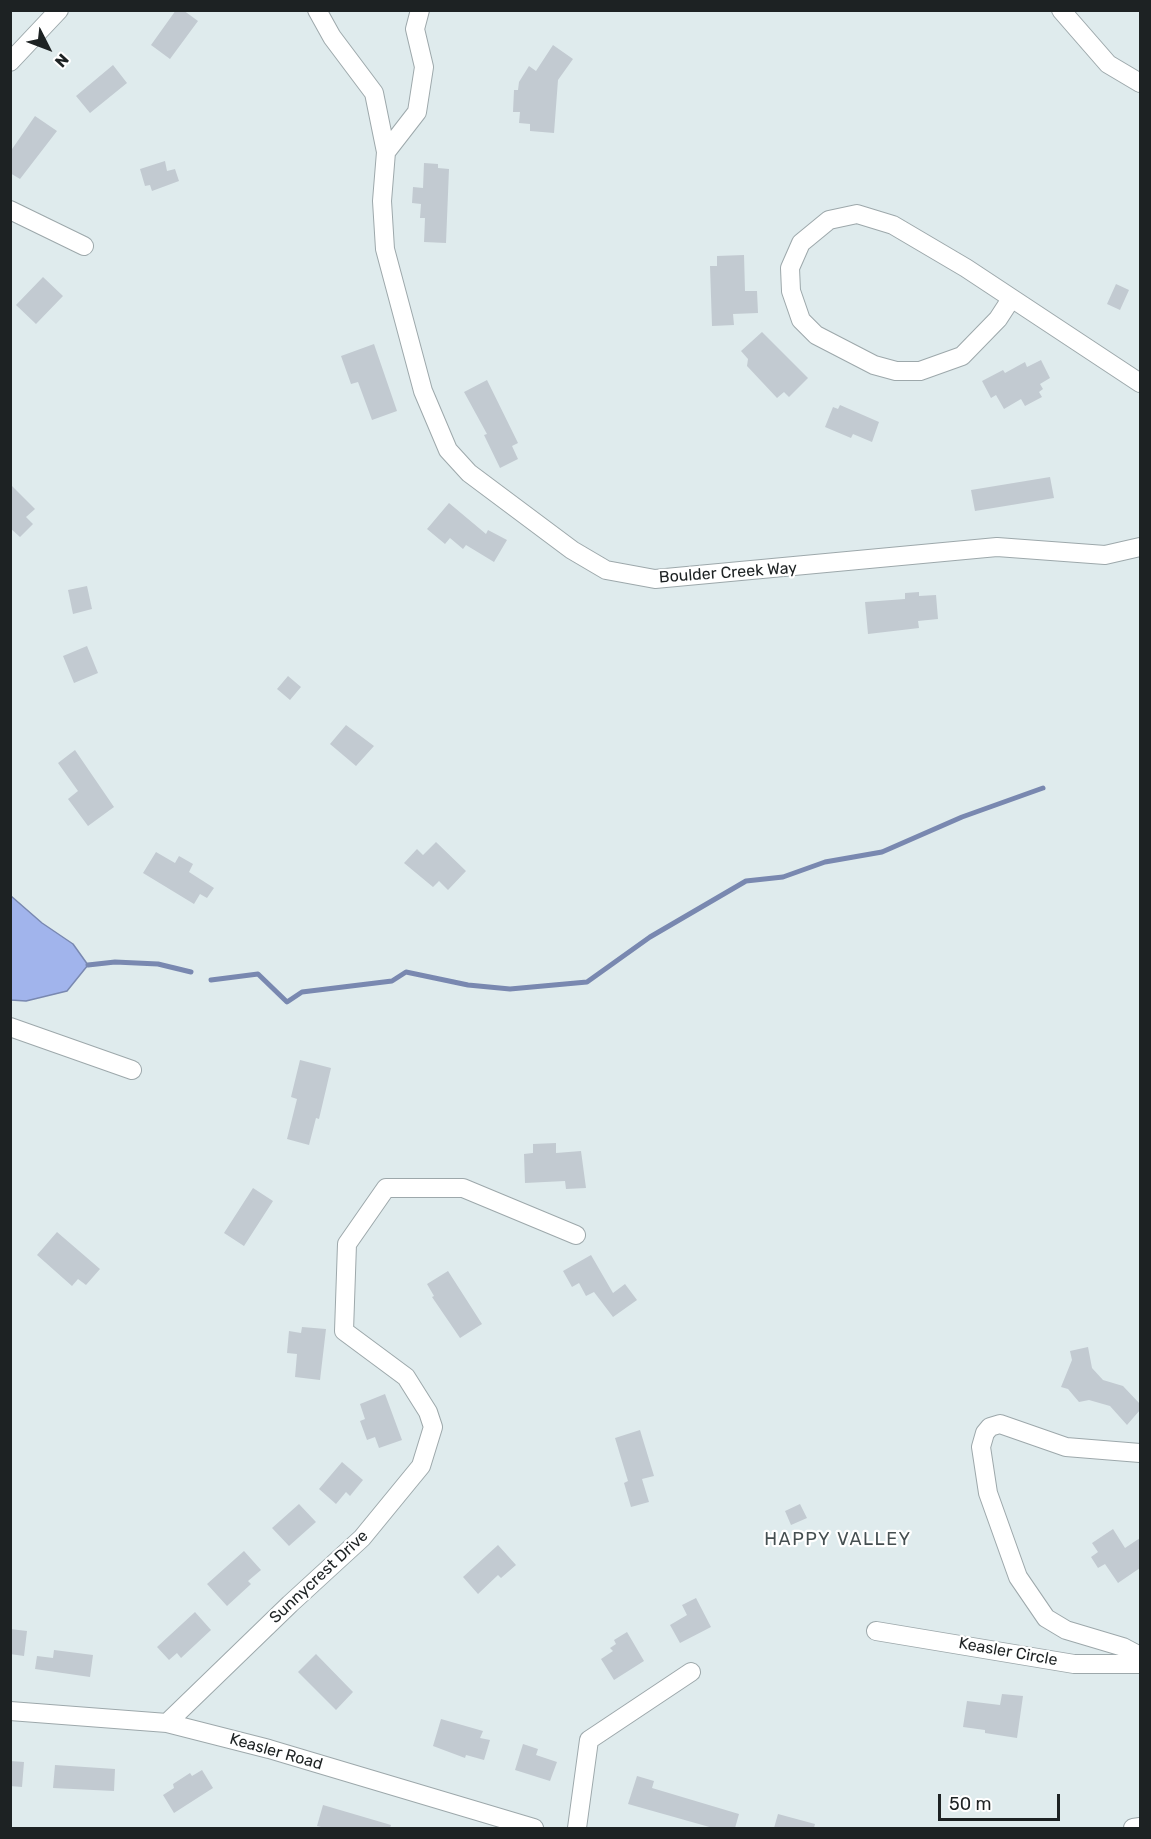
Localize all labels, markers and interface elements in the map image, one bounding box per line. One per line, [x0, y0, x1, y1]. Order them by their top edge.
north arrow [18, 18, 78, 78]
text: N [51, 50, 73, 71]
street label: Boulder Creek Way [658, 559, 798, 587]
street label: Sunnycrest Drive [266, 1526, 372, 1628]
district label: HAPPY VALLEY [764, 1529, 912, 1551]
street label: Keasler Circle [957, 1634, 1059, 1670]
street label: Keasler Road [227, 1730, 325, 1774]
scale bar [941, 1782, 1062, 1820]
text: 50 m [949, 1793, 992, 1815]

